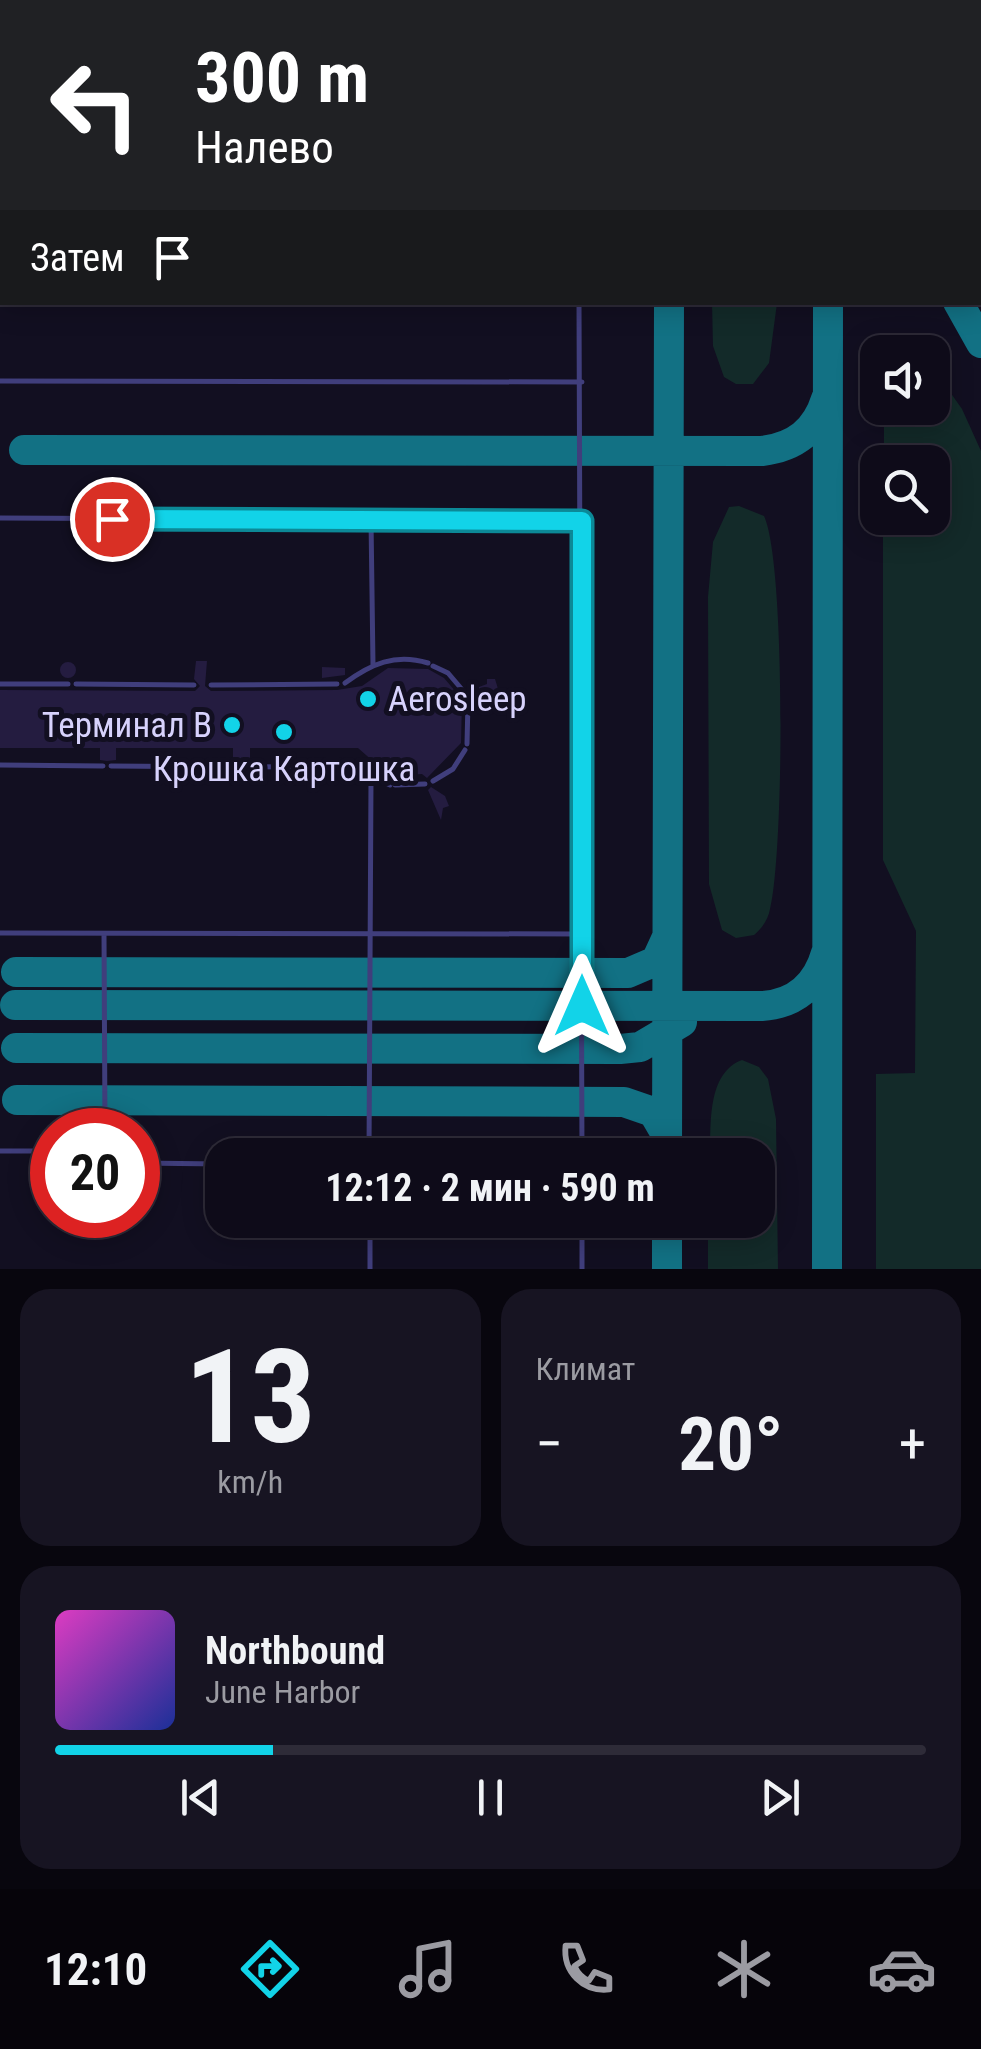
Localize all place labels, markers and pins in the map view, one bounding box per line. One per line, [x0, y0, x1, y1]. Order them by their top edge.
pin [70, 477, 155, 562]
place label: Aerosleep [388, 679, 527, 720]
marker: Aerosleep [357, 688, 379, 710]
place label: Терминал B [42, 705, 212, 746]
marker: Терминал B [221, 714, 243, 736]
marker: Крошка Картошка [273, 721, 295, 743]
place label: Крошка Картошка [153, 749, 415, 790]

